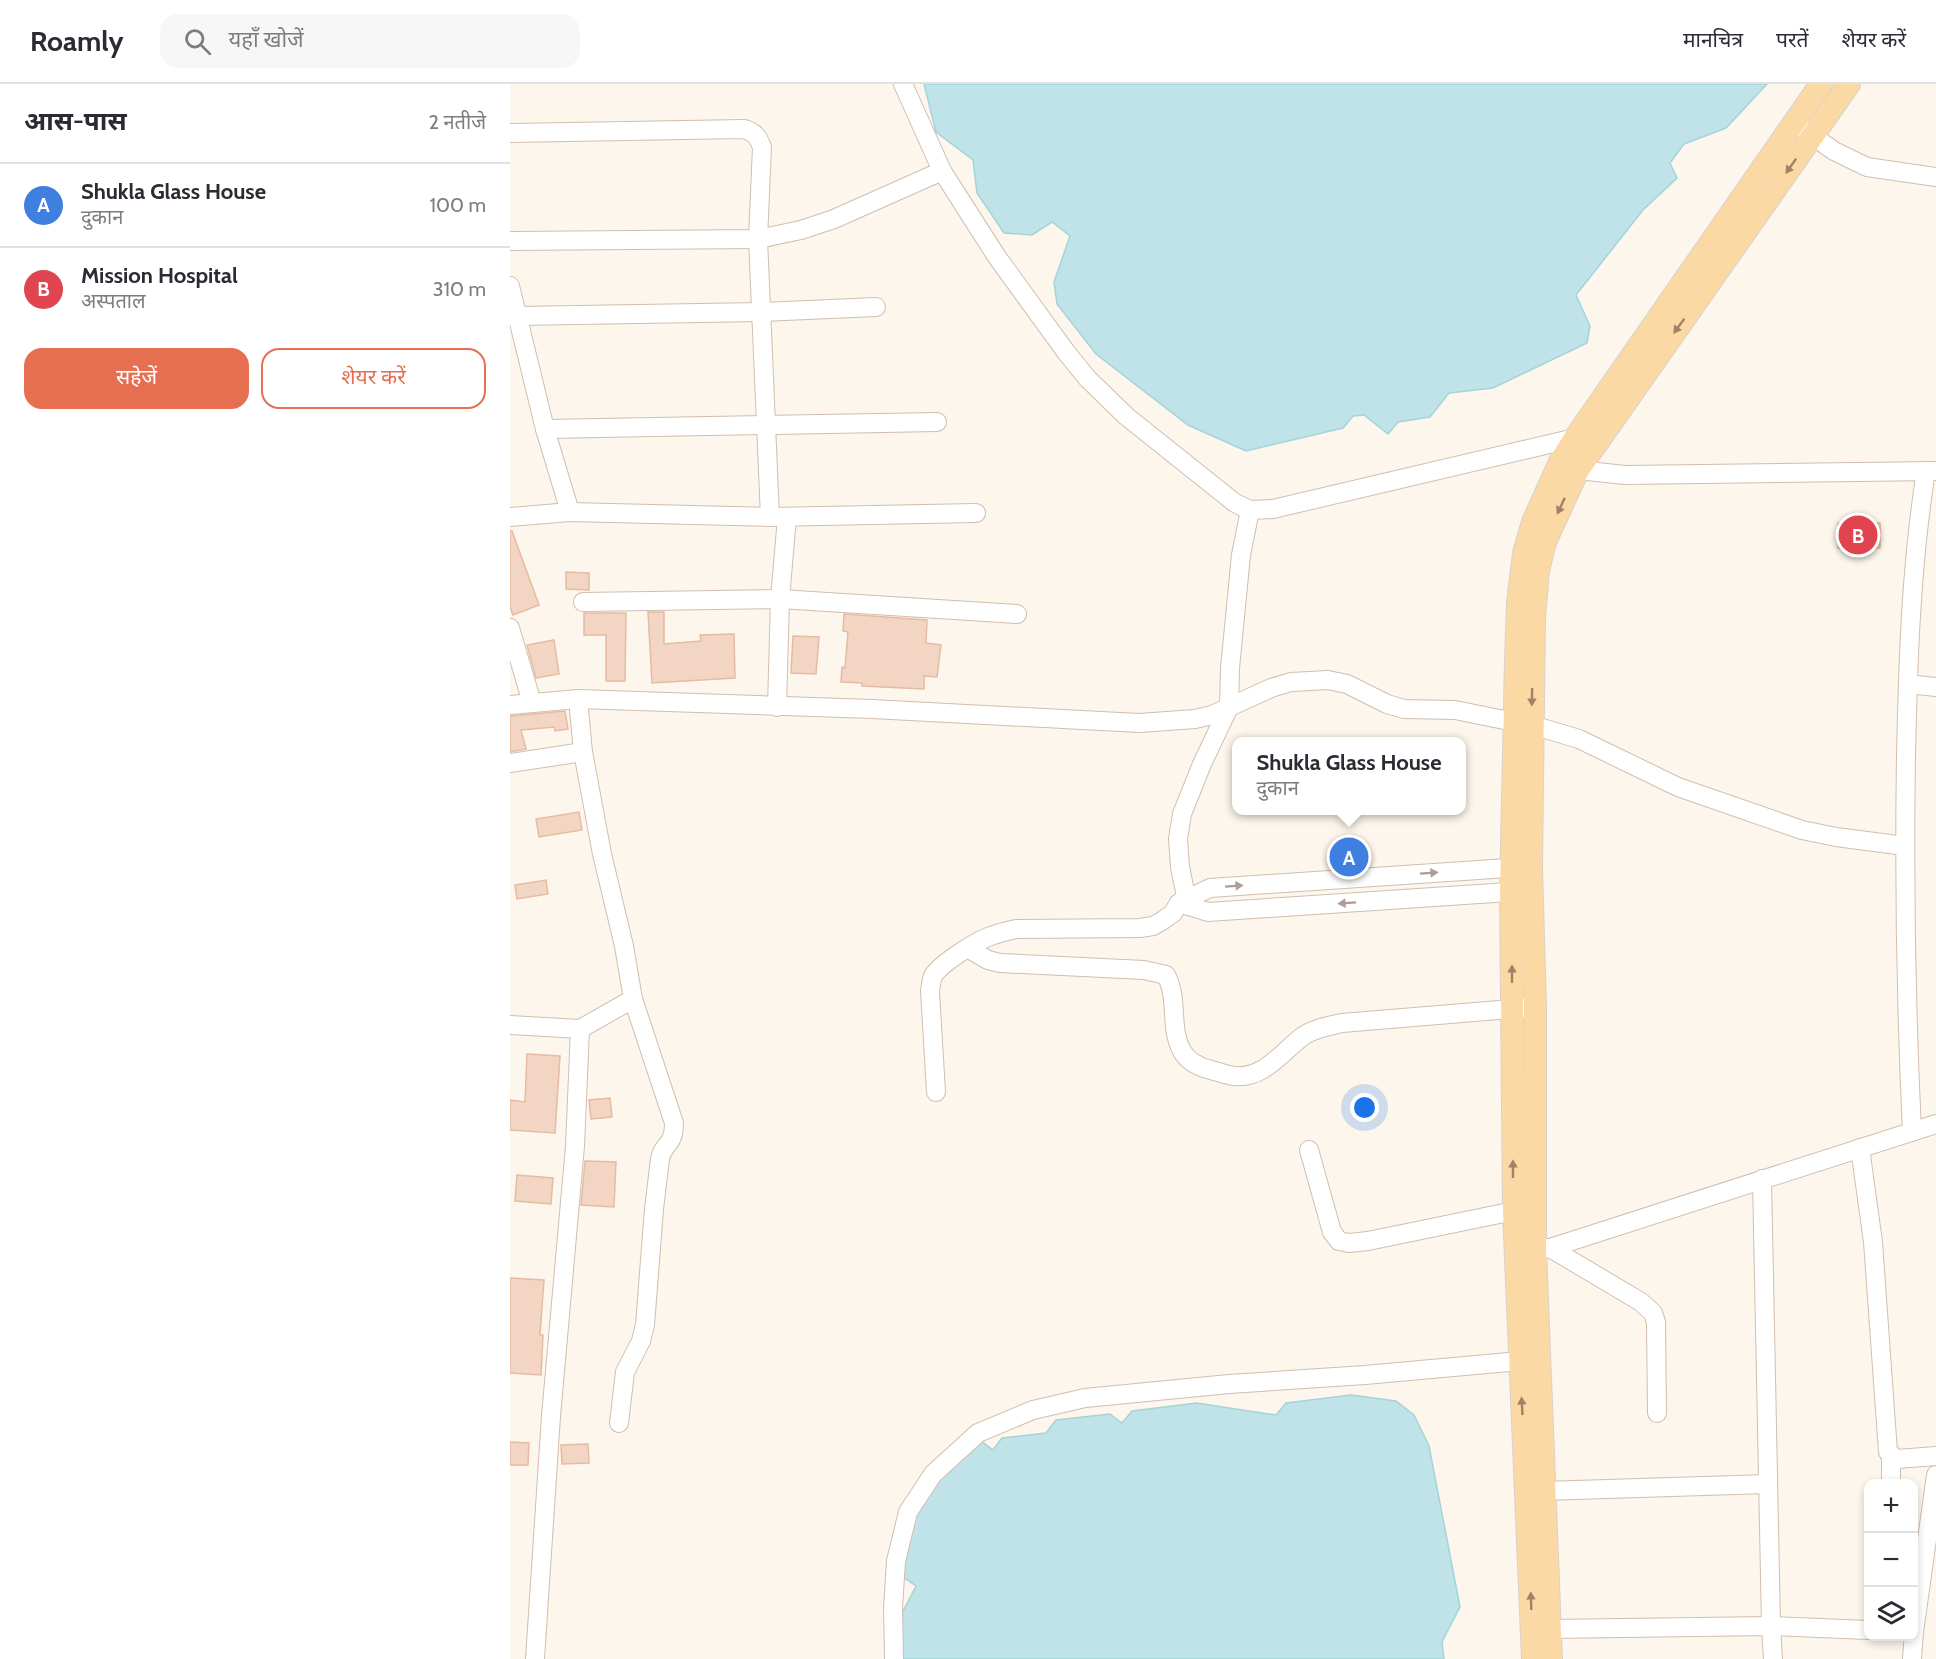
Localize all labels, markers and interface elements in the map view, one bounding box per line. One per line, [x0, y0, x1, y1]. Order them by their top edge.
search box [160, 14, 580, 68]
text: Roamly [30, 24, 124, 58]
icon: search [181, 25, 214, 58]
text: यहाँ खोजें [229, 26, 304, 53]
text: मानचित्र [1683, 27, 1743, 52]
text: परतें [1776, 27, 1809, 52]
text: शेयर करें [1842, 27, 1906, 52]
text: आस-पास [24, 105, 127, 137]
text: 2 नतीजे [429, 110, 486, 134]
one-way arrow [1785, 158, 1797, 174]
text: Shukla Glass House [81, 178, 266, 205]
text: A [37, 193, 50, 217]
text: 100 m [430, 193, 486, 217]
text: दुकान [81, 205, 123, 229]
text: Mission Hospital [81, 262, 238, 289]
text: B [37, 277, 50, 301]
text: 310 m [433, 277, 486, 301]
text: अस्पताल [81, 289, 146, 313]
one-way arrow [1673, 317, 1685, 333]
button: सहेजें [24, 348, 249, 409]
button: शेयर करें [261, 348, 486, 409]
one-way arrow [1556, 497, 1565, 514]
pin: B [1838, 512, 1878, 558]
one-way arrow [1528, 687, 1537, 706]
popup [1232, 737, 1466, 815]
text: Shukla Glass House [1257, 749, 1442, 776]
text: दुकान [1257, 776, 1299, 800]
pin: A [1330, 834, 1368, 880]
one-way arrow [1420, 868, 1439, 878]
one-way arrow [1225, 881, 1244, 891]
one-way arrow [1338, 898, 1357, 907]
one-way arrow [1507, 964, 1517, 983]
your location [1350, 1093, 1379, 1122]
one-way arrow [1509, 1159, 1518, 1178]
one-way arrow [1518, 1396, 1527, 1415]
map controls [1864, 1479, 1918, 1641]
button: + [1864, 1479, 1918, 1533]
button: − [1864, 1533, 1918, 1587]
button: layers [1864, 1587, 1918, 1641]
one-way arrow [1526, 1591, 1535, 1610]

